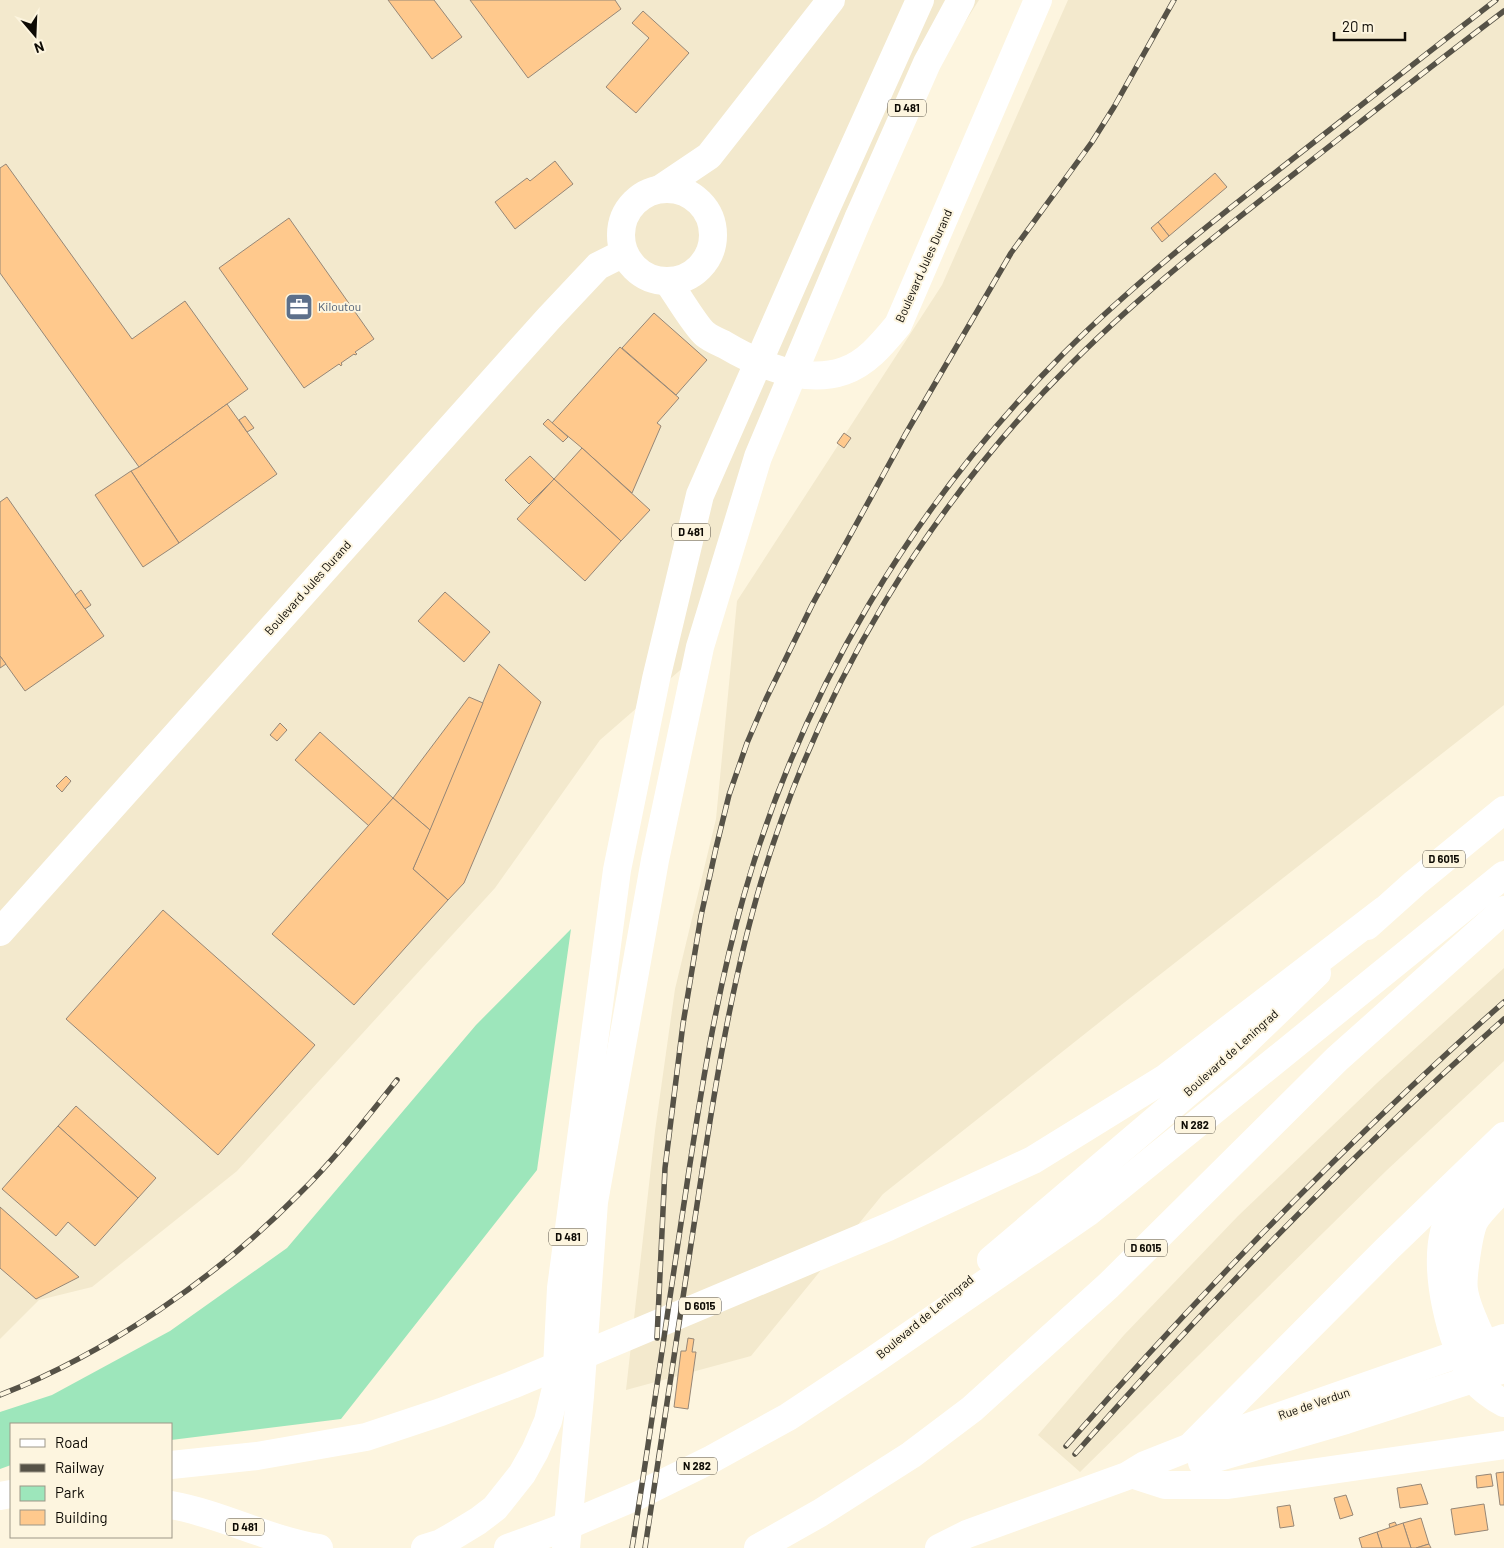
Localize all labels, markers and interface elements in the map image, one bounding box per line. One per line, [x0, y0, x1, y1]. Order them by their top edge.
north arrow [10, 10, 60, 60]
scale bar [1334, 10, 1405, 42]
text: 20 m [1342, 17, 1374, 35]
text: N [32, 38, 47, 57]
road number: D 481 [888, 100, 926, 116]
street label: Boulevard Jules Durand [892, 207, 954, 324]
office icon: Kiloutou [284, 292, 314, 322]
place label: Kiloutou [318, 299, 361, 313]
road number: D 481 [672, 524, 710, 540]
street label: Boulevard Jules Durand [261, 537, 353, 637]
road number: D 6015 [1423, 851, 1465, 868]
street label: Boulevard de Leningrad [1180, 1006, 1281, 1098]
road number: N 282 [1175, 1116, 1215, 1134]
road number: D 481 [549, 1228, 587, 1246]
road number: D 6015 [1125, 1240, 1167, 1256]
street label: Boulevard de Leningrad [873, 1272, 976, 1361]
road number: D 6015 [679, 1298, 721, 1314]
street label: Rue de Verdun [1276, 1384, 1351, 1422]
legend [10, 1423, 172, 1538]
text: Road [55, 1433, 88, 1451]
text: Railway [55, 1458, 104, 1476]
road number: N 282 [677, 1458, 717, 1474]
text: Park [55, 1483, 85, 1501]
text: Building [55, 1508, 108, 1526]
road number: D 481 [226, 1518, 264, 1535]

